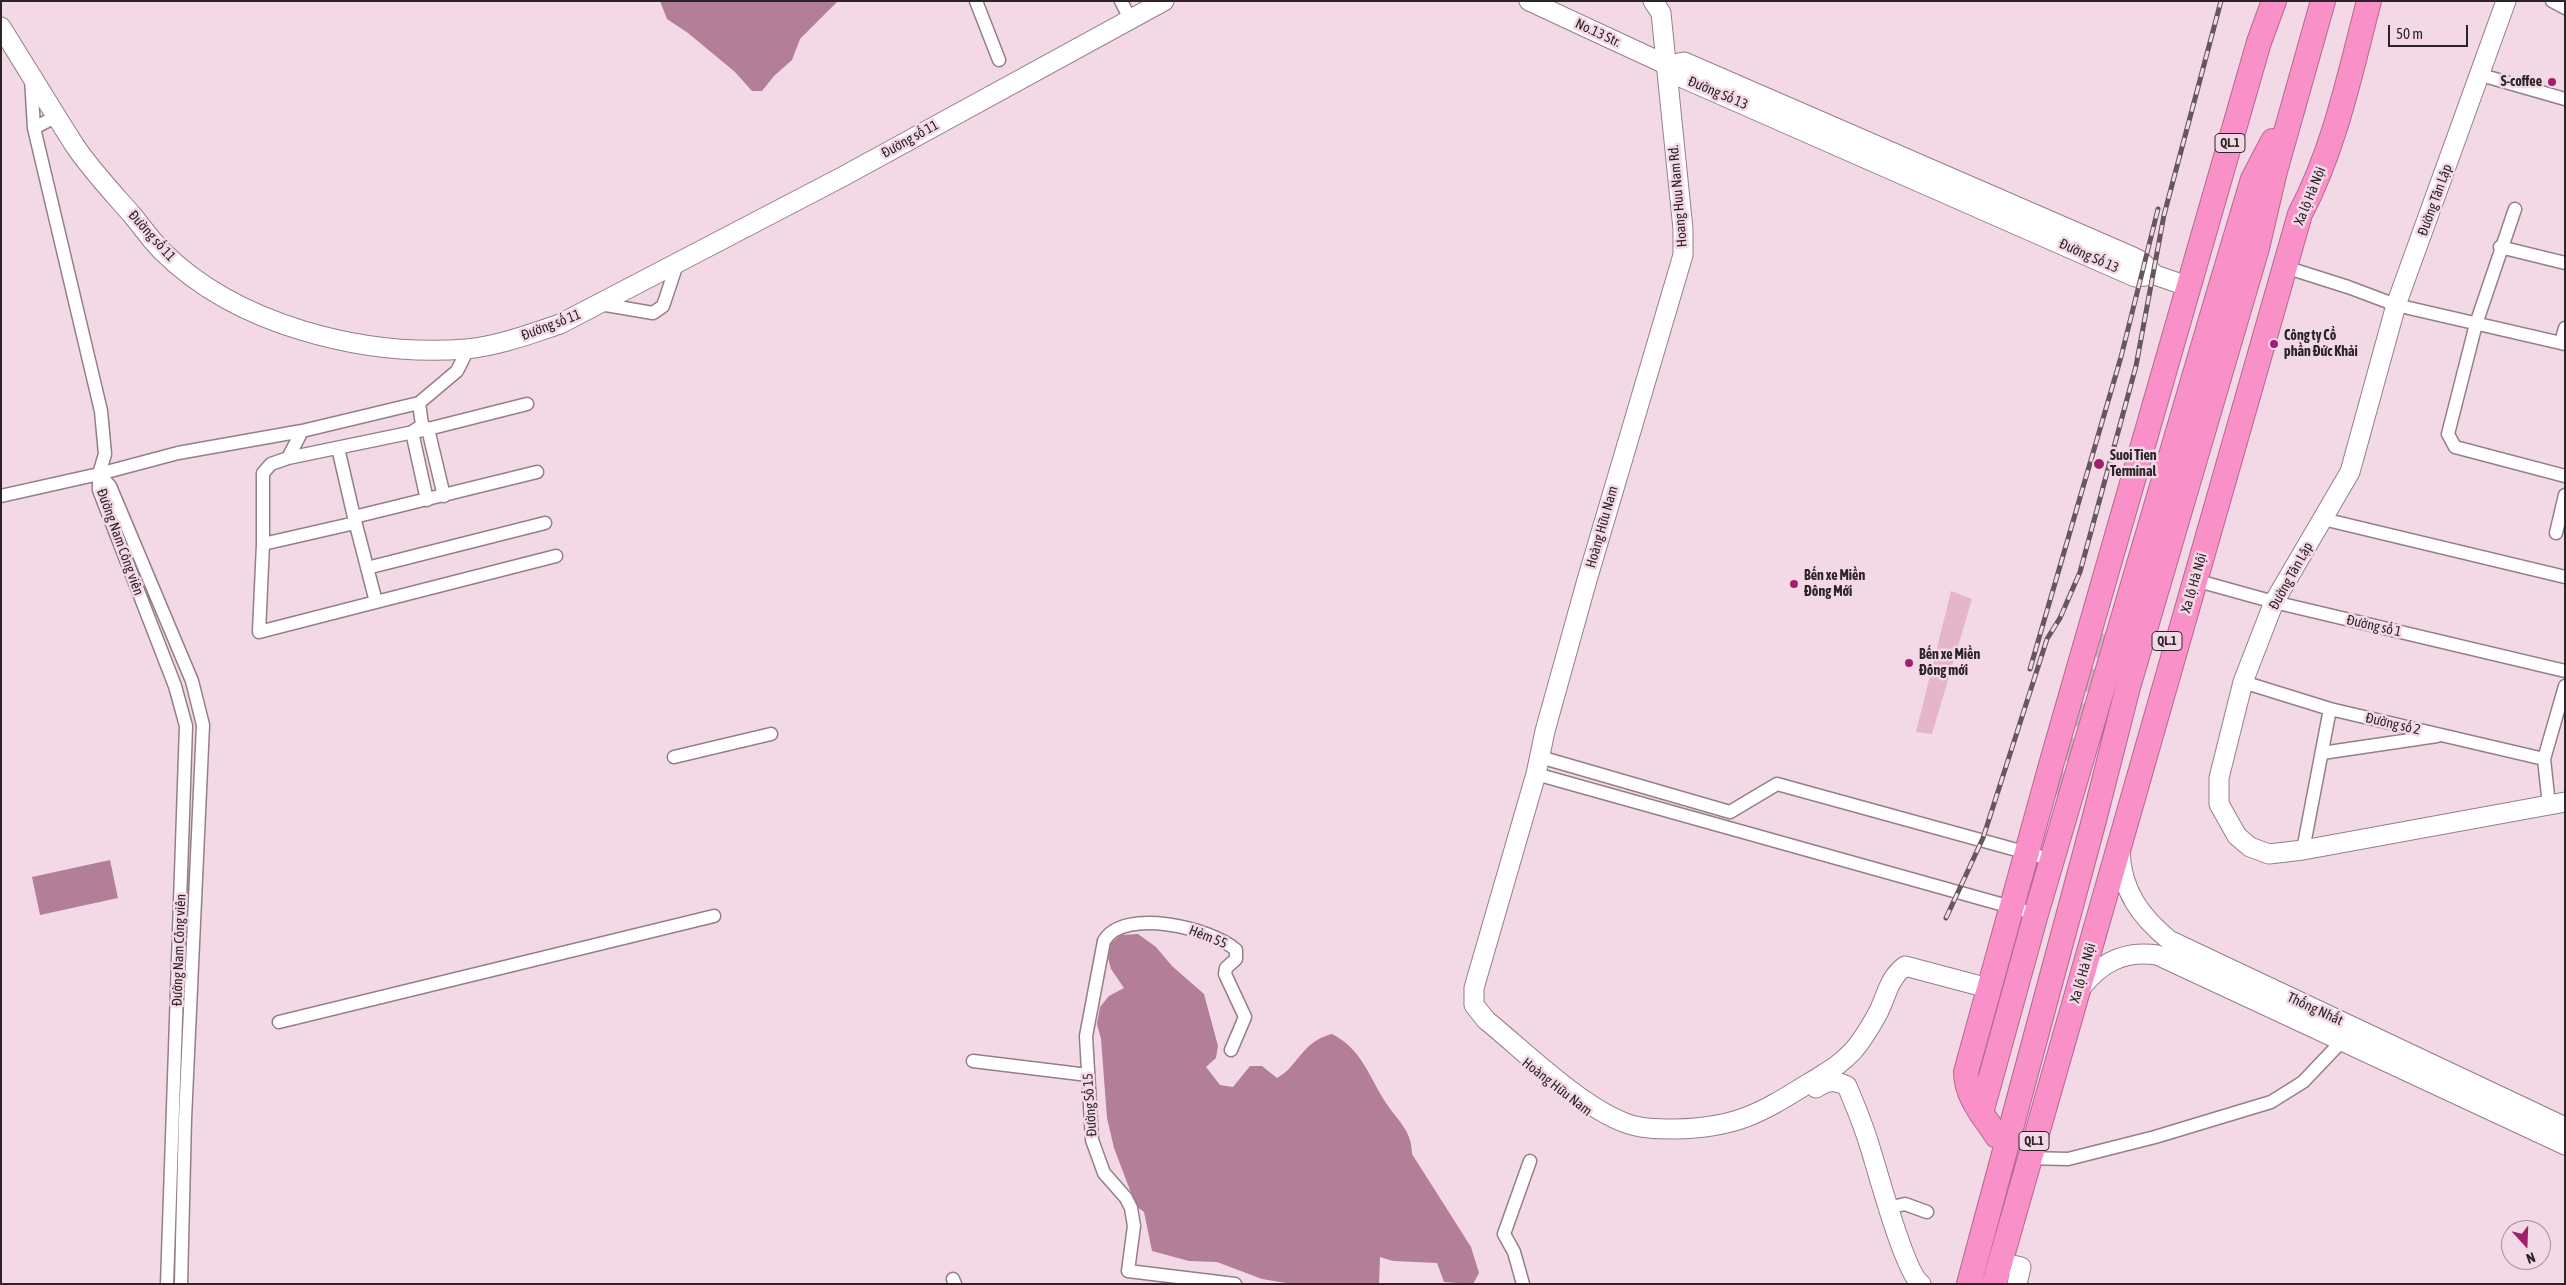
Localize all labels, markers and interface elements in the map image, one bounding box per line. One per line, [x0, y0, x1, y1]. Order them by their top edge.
street label: No.13 Str. [1573, 15, 1623, 51]
scale bar [2391, 15, 2471, 47]
text: 50 m [2396, 25, 2423, 42]
street label: Đường Số 13 [1686, 73, 1750, 113]
place label: S-coffee [2501, 74, 2542, 90]
marker: S-coffee [2546, 76, 2558, 88]
street label: Đường số 11 [879, 117, 941, 161]
road number: QL.1 [2215, 134, 2245, 152]
street label: Hoang Huu Nam Rd. [1665, 144, 1691, 248]
street label: Đường Tân Lập [2414, 162, 2456, 238]
street label: Xa lộ Hà Nội [2291, 164, 2329, 228]
street label: Đường số 11 [125, 207, 179, 265]
street label: Đường Số 13 [2057, 235, 2121, 277]
street label: Đường số 11 [519, 306, 583, 344]
place label: Công ty Cổ phần Đức Khải [2284, 328, 2358, 361]
marker: Công ty Cổ phần Đức Khải [2268, 338, 2280, 350]
place label: Suoi Tien Terminal [2110, 448, 2157, 481]
marker: Suoi Tien Terminal [2092, 457, 2106, 471]
street label: Hoàng Hữu Nam [1582, 484, 1622, 570]
street label: Đường Nam Công viên [93, 486, 147, 598]
street label: Đường Tân Lập [2266, 539, 2316, 613]
street label: Xa lộ Hà Nội [2177, 551, 2211, 615]
place label: Bến xe Miền Đông Mới [1804, 568, 1865, 600]
marker: Bến xe Miền Đông Mới [1788, 578, 1800, 590]
street label: Đường số 1 [2345, 612, 2403, 640]
road number: QL.1 [2152, 631, 2182, 650]
place label: Bến xe Miền Đông mới [1919, 647, 1980, 680]
marker: Bến xe Miền Đông mới [1903, 657, 1915, 669]
street label: Đường số 2 [2364, 710, 2422, 738]
street label: Đường Nam Công viên [169, 894, 189, 1006]
street label: Hẻm 55 [1186, 922, 1230, 952]
street label: Xa lộ Hà Nội [2066, 941, 2100, 1005]
street label: Thống Nhất [2284, 989, 2346, 1029]
street label: Hoàng Hữu Nam [1519, 1054, 1595, 1120]
street label: Đường Số 15 [1079, 1073, 1101, 1137]
road number: QL.1 [2019, 1132, 2049, 1150]
north arrow [2501, 1220, 2551, 1270]
text: N [2524, 1249, 2537, 1267]

